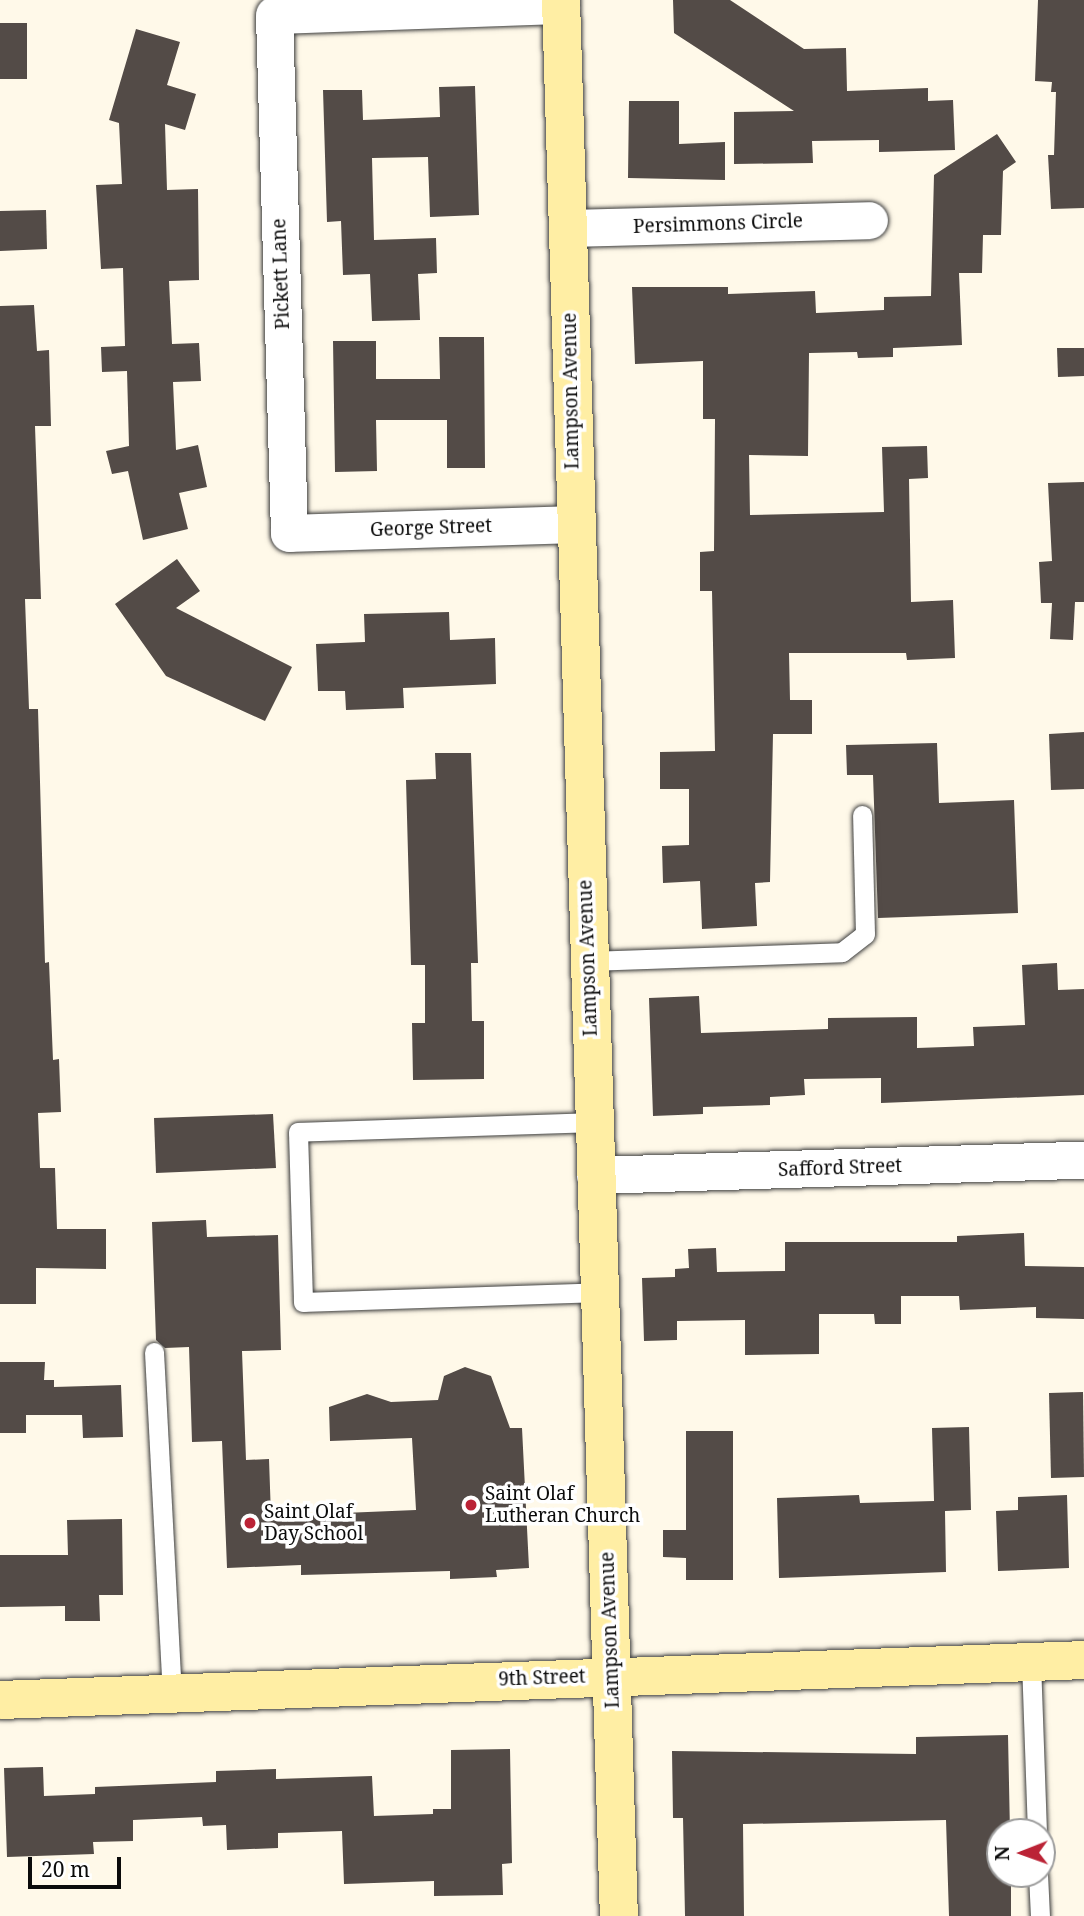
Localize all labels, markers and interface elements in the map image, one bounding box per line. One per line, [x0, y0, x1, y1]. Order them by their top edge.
street label: Persimmons Circle [633, 210, 803, 238]
street label: Pickett Lane [268, 218, 294, 330]
street label: Lampson Avenue [558, 312, 584, 470]
street label: George Street [370, 514, 492, 542]
street label: Lampson Avenue [574, 879, 602, 1037]
street label: Safford Street [778, 1154, 902, 1182]
place label: Saint Olaf Lutheran Church [485, 1483, 640, 1527]
marker: Saint Olaf Lutheran Church [463, 1497, 479, 1513]
place label: Saint Olaf Day School [264, 1501, 363, 1545]
marker: Saint Olaf Day School [242, 1515, 258, 1531]
street label: Lampson Avenue [596, 1551, 624, 1709]
street label: 9th Street [498, 1665, 586, 1691]
north arrow [986, 1818, 1056, 1888]
scale bar [32, 1842, 124, 1886]
text: N [989, 1846, 1015, 1861]
text: 20 m [41, 1855, 90, 1883]

